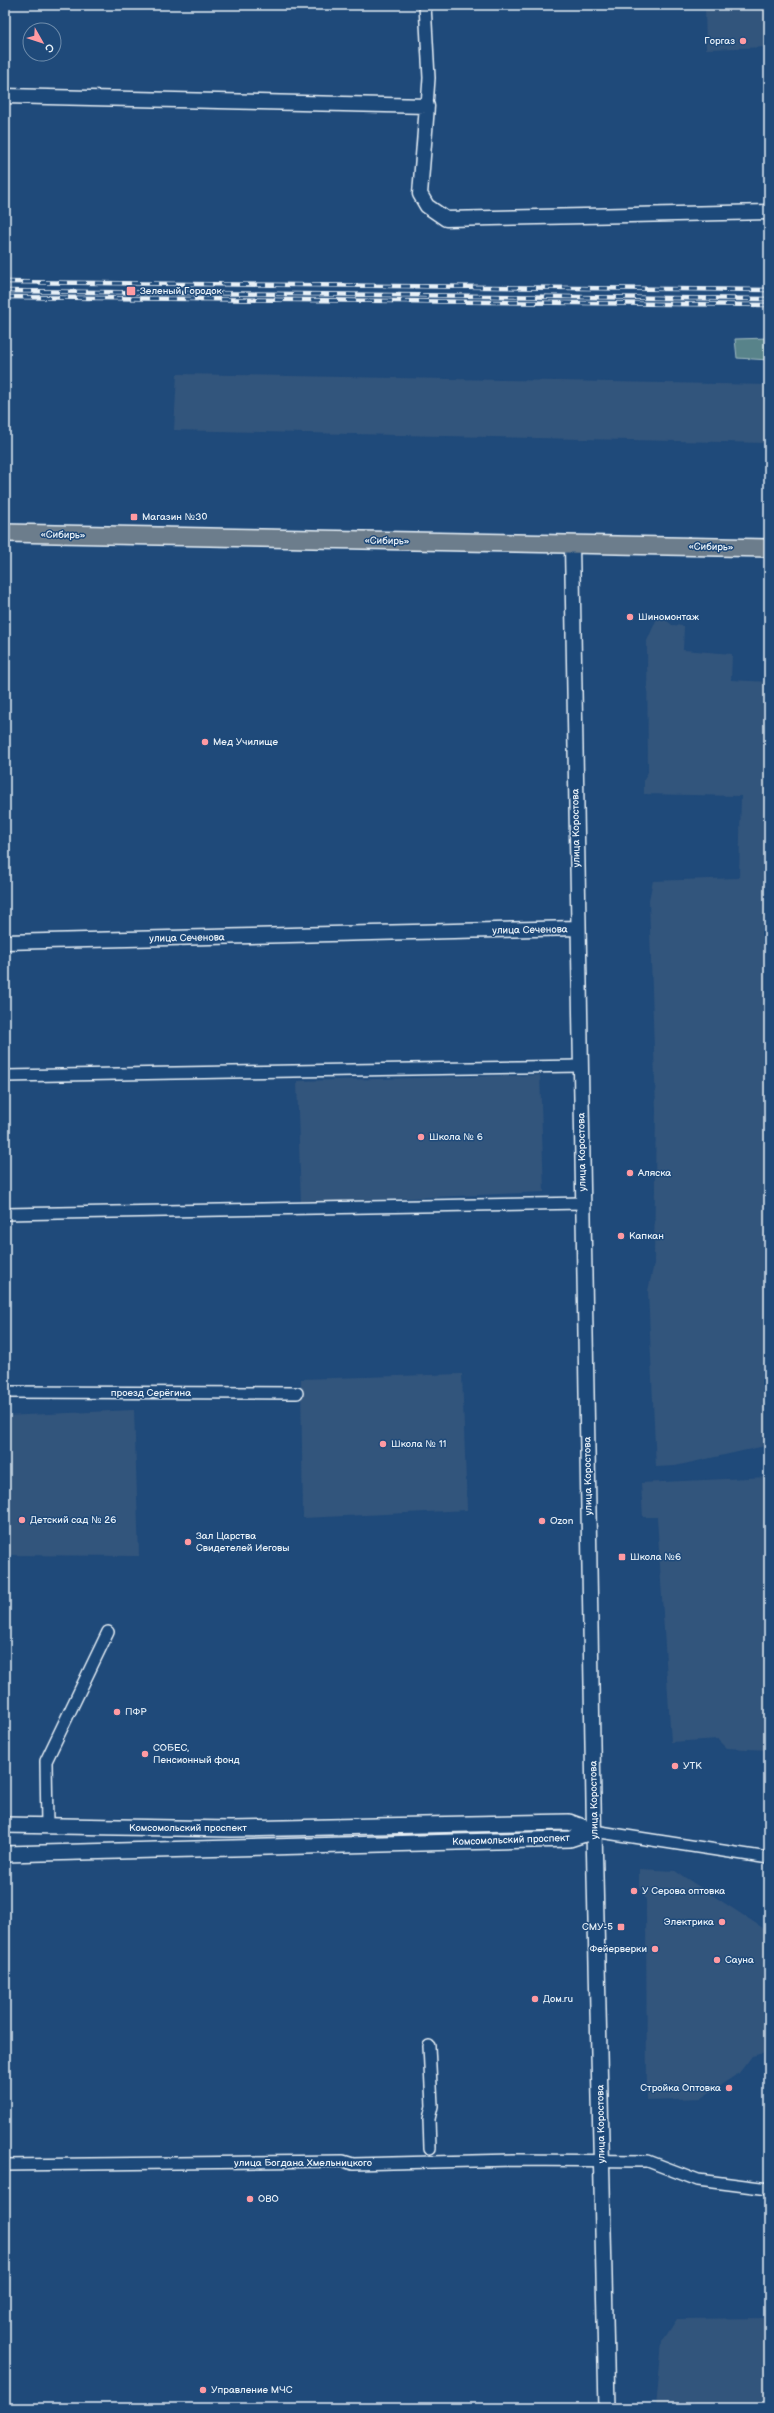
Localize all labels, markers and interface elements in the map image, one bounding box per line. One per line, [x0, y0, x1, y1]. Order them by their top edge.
north arrow [22, 22, 62, 62]
place label: Горгаз [704, 35, 735, 47]
marker: Горгаз [738, 36, 748, 46]
text: С [42, 41, 57, 55]
marker: Зеленый Городок [125, 285, 137, 297]
place label: Зеленый Городок [140, 285, 223, 297]
place label: Магазин №30 [142, 511, 207, 523]
marker: Магазин №30 [129, 512, 139, 522]
street label: «Сибирь» [40, 529, 86, 541]
street label: «Сибирь» [364, 535, 410, 547]
street label: «Сибирь» [688, 541, 734, 553]
place label: Шиномонтаж [638, 611, 699, 623]
marker: Шиномонтаж [625, 612, 635, 622]
place label: Мед Училище [213, 736, 278, 748]
marker: Мед Училище [200, 737, 210, 747]
street label: улица Коростова [569, 789, 583, 867]
street label: улица Сеченова [492, 923, 568, 937]
street label: улица Сеченова [149, 931, 225, 945]
street label: улица Коростова [575, 1113, 589, 1191]
place label: Школа № 6 [429, 1131, 483, 1143]
marker: Школа № 6 [416, 1132, 426, 1142]
place label: Аляска [637, 1167, 671, 1179]
marker: Аляска [625, 1168, 635, 1178]
place label: Капкан [629, 1230, 664, 1242]
marker: Капкан [616, 1231, 626, 1241]
street label: проезд Серёгина [111, 1387, 191, 1399]
street label: улица Коростова [581, 1437, 595, 1515]
place label: Школа № 11 [391, 1438, 447, 1450]
marker: Школа № 11 [378, 1439, 388, 1449]
place label: Детский сад № 26 [30, 1514, 116, 1526]
marker: Детский сад № 26 [17, 1515, 27, 1525]
place label: Ozon [550, 1515, 574, 1527]
marker: Ozon [537, 1516, 547, 1526]
place label: Зал Царства Свидетелей Иеговы [196, 1530, 289, 1554]
marker: Зал Царства Свидетелей Иеговы [183, 1537, 193, 1547]
place label: Школа №6 [630, 1551, 681, 1563]
marker: Школа №6 [617, 1552, 627, 1562]
place label: ПФР [125, 1706, 147, 1718]
marker: ПФР [112, 1707, 122, 1717]
place label: СОБЕС, Пенсионный фонд [153, 1742, 240, 1766]
marker: СОБЕС, Пенсионный фонд [140, 1749, 150, 1759]
place label: УТК [683, 1760, 702, 1772]
street label: улица Коростова [587, 1761, 601, 1839]
marker: УТК [670, 1761, 680, 1771]
street label: Комсомольский проспект [129, 1822, 247, 1834]
street label: Комсомольский проспект [452, 1832, 570, 1848]
place label: У Серова оптовка [642, 1885, 725, 1897]
marker: У Серова оптовка [629, 1886, 639, 1896]
place label: Электрика [664, 1916, 714, 1928]
marker: Электрика [717, 1917, 727, 1927]
place label: СМУ-5 [582, 1921, 613, 1933]
marker: СМУ-5 [616, 1922, 626, 1932]
place label: Фейерверки [589, 1943, 647, 1955]
marker: Фейерверки [650, 1944, 660, 1954]
place label: Сауна [725, 1954, 754, 1966]
marker: Сауна [712, 1955, 722, 1965]
place label: Дом.ru [543, 1993, 573, 2005]
marker: Дом.ru [530, 1994, 540, 2004]
place label: Стройка Оптовка [640, 2082, 721, 2094]
marker: Стройка Оптовка [724, 2083, 734, 2093]
street label: улица Коростова [594, 2085, 608, 2163]
street label: улица Богдана Хмельницкого [234, 2157, 372, 2169]
place label: ОВО [258, 2193, 279, 2205]
marker: ОВО [245, 2194, 255, 2204]
place label: Управление МЧС [211, 2384, 293, 2396]
marker: Управление МЧС [198, 2385, 208, 2395]

